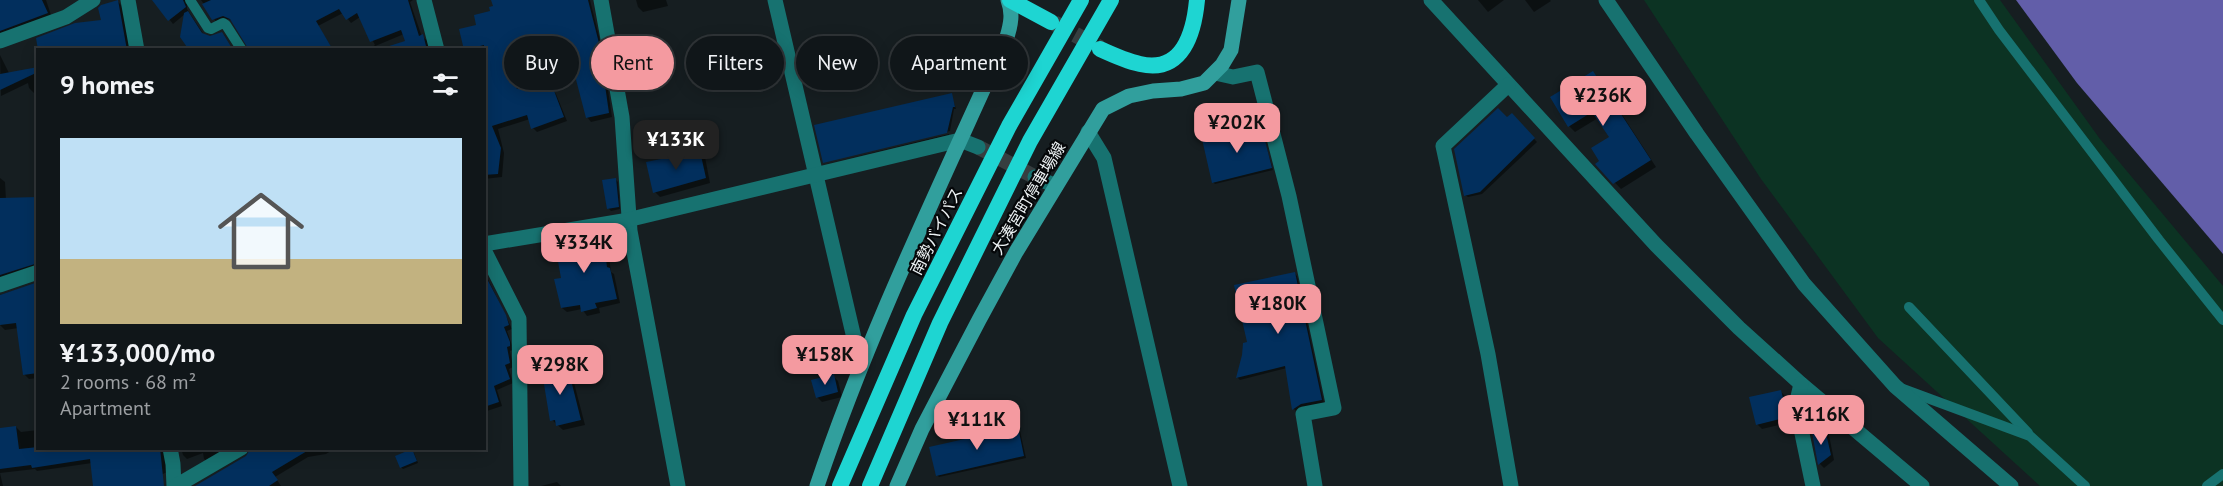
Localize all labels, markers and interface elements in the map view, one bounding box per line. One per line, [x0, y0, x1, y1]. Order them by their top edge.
chip: Buy [504, 36, 579, 90]
chip: Rent [591, 36, 674, 90]
chip: Filters [686, 36, 784, 90]
chip: New [796, 36, 878, 90]
chip: Apartment [890, 36, 1028, 90]
text: 9 homes [60, 68, 155, 101]
icon: filters [429, 68, 462, 101]
pin: ¥236K [1561, 76, 1645, 127]
text: ¥236K [1574, 82, 1632, 108]
pin: ¥202K [1195, 103, 1279, 154]
text: ¥202K [1208, 109, 1266, 135]
pin: ¥133K [634, 120, 718, 171]
text: ¥133K [647, 126, 705, 152]
street label: 大湊宮町停車場線 [986, 138, 1070, 258]
icon: home [207, 177, 315, 285]
street label: 南勢バイパス [905, 184, 967, 278]
pin: ¥334K [542, 223, 626, 274]
text: ¥334K [555, 229, 613, 255]
pin: ¥180K [1236, 284, 1320, 335]
text: ¥180K [1249, 290, 1307, 316]
pin: ¥158K [783, 335, 867, 386]
text: ¥133,000/mo [60, 336, 215, 369]
text: ¥158K [796, 341, 854, 367]
pin: ¥298K [518, 345, 602, 396]
text: ¥298K [531, 351, 589, 377]
text: 2 rooms · 68 m² [60, 369, 196, 395]
text: Apartment [60, 395, 151, 421]
pin: ¥116K [1779, 395, 1863, 446]
pin: ¥111K [935, 400, 1019, 451]
text: ¥116K [1792, 401, 1850, 427]
text: ¥111K [948, 406, 1006, 432]

